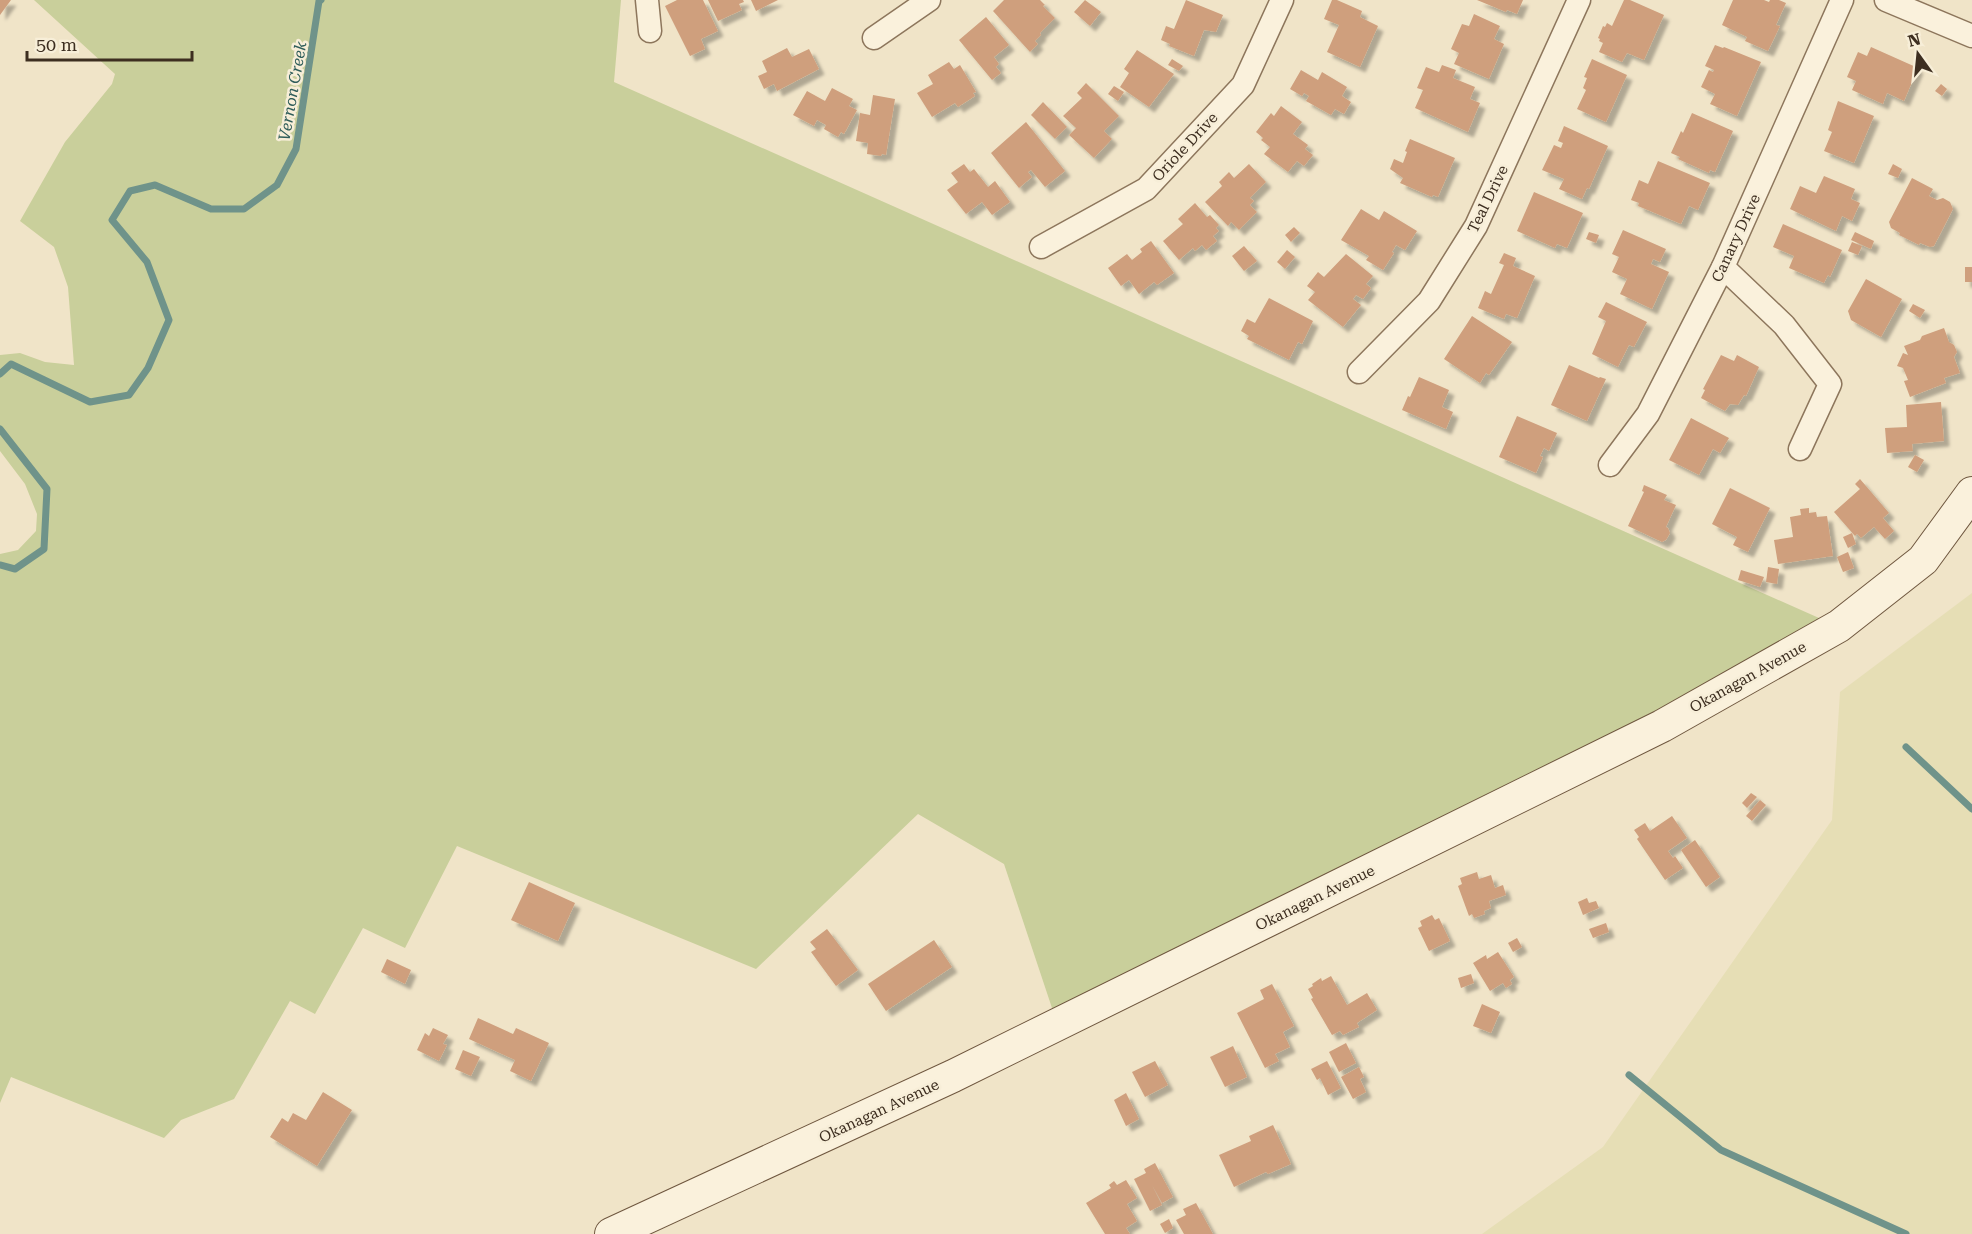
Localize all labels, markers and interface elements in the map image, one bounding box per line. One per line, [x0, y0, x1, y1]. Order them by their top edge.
scale bar [27, 24, 192, 62]
north arrow [1888, 24, 1948, 84]
text: N [1906, 29, 1923, 51]
text: 50 m [36, 34, 77, 55]
water label: Vernon Creek [274, 40, 311, 142]
street label: Oriole Drive [1148, 109, 1222, 185]
street label: Teal Drive [1464, 162, 1512, 236]
street label: Canary Drive [1708, 191, 1764, 285]
street label: Okanagan Avenue [1687, 637, 1809, 717]
street label: Okanagan Avenue [1252, 861, 1378, 935]
street label: Okanagan Avenue [816, 1075, 942, 1147]

